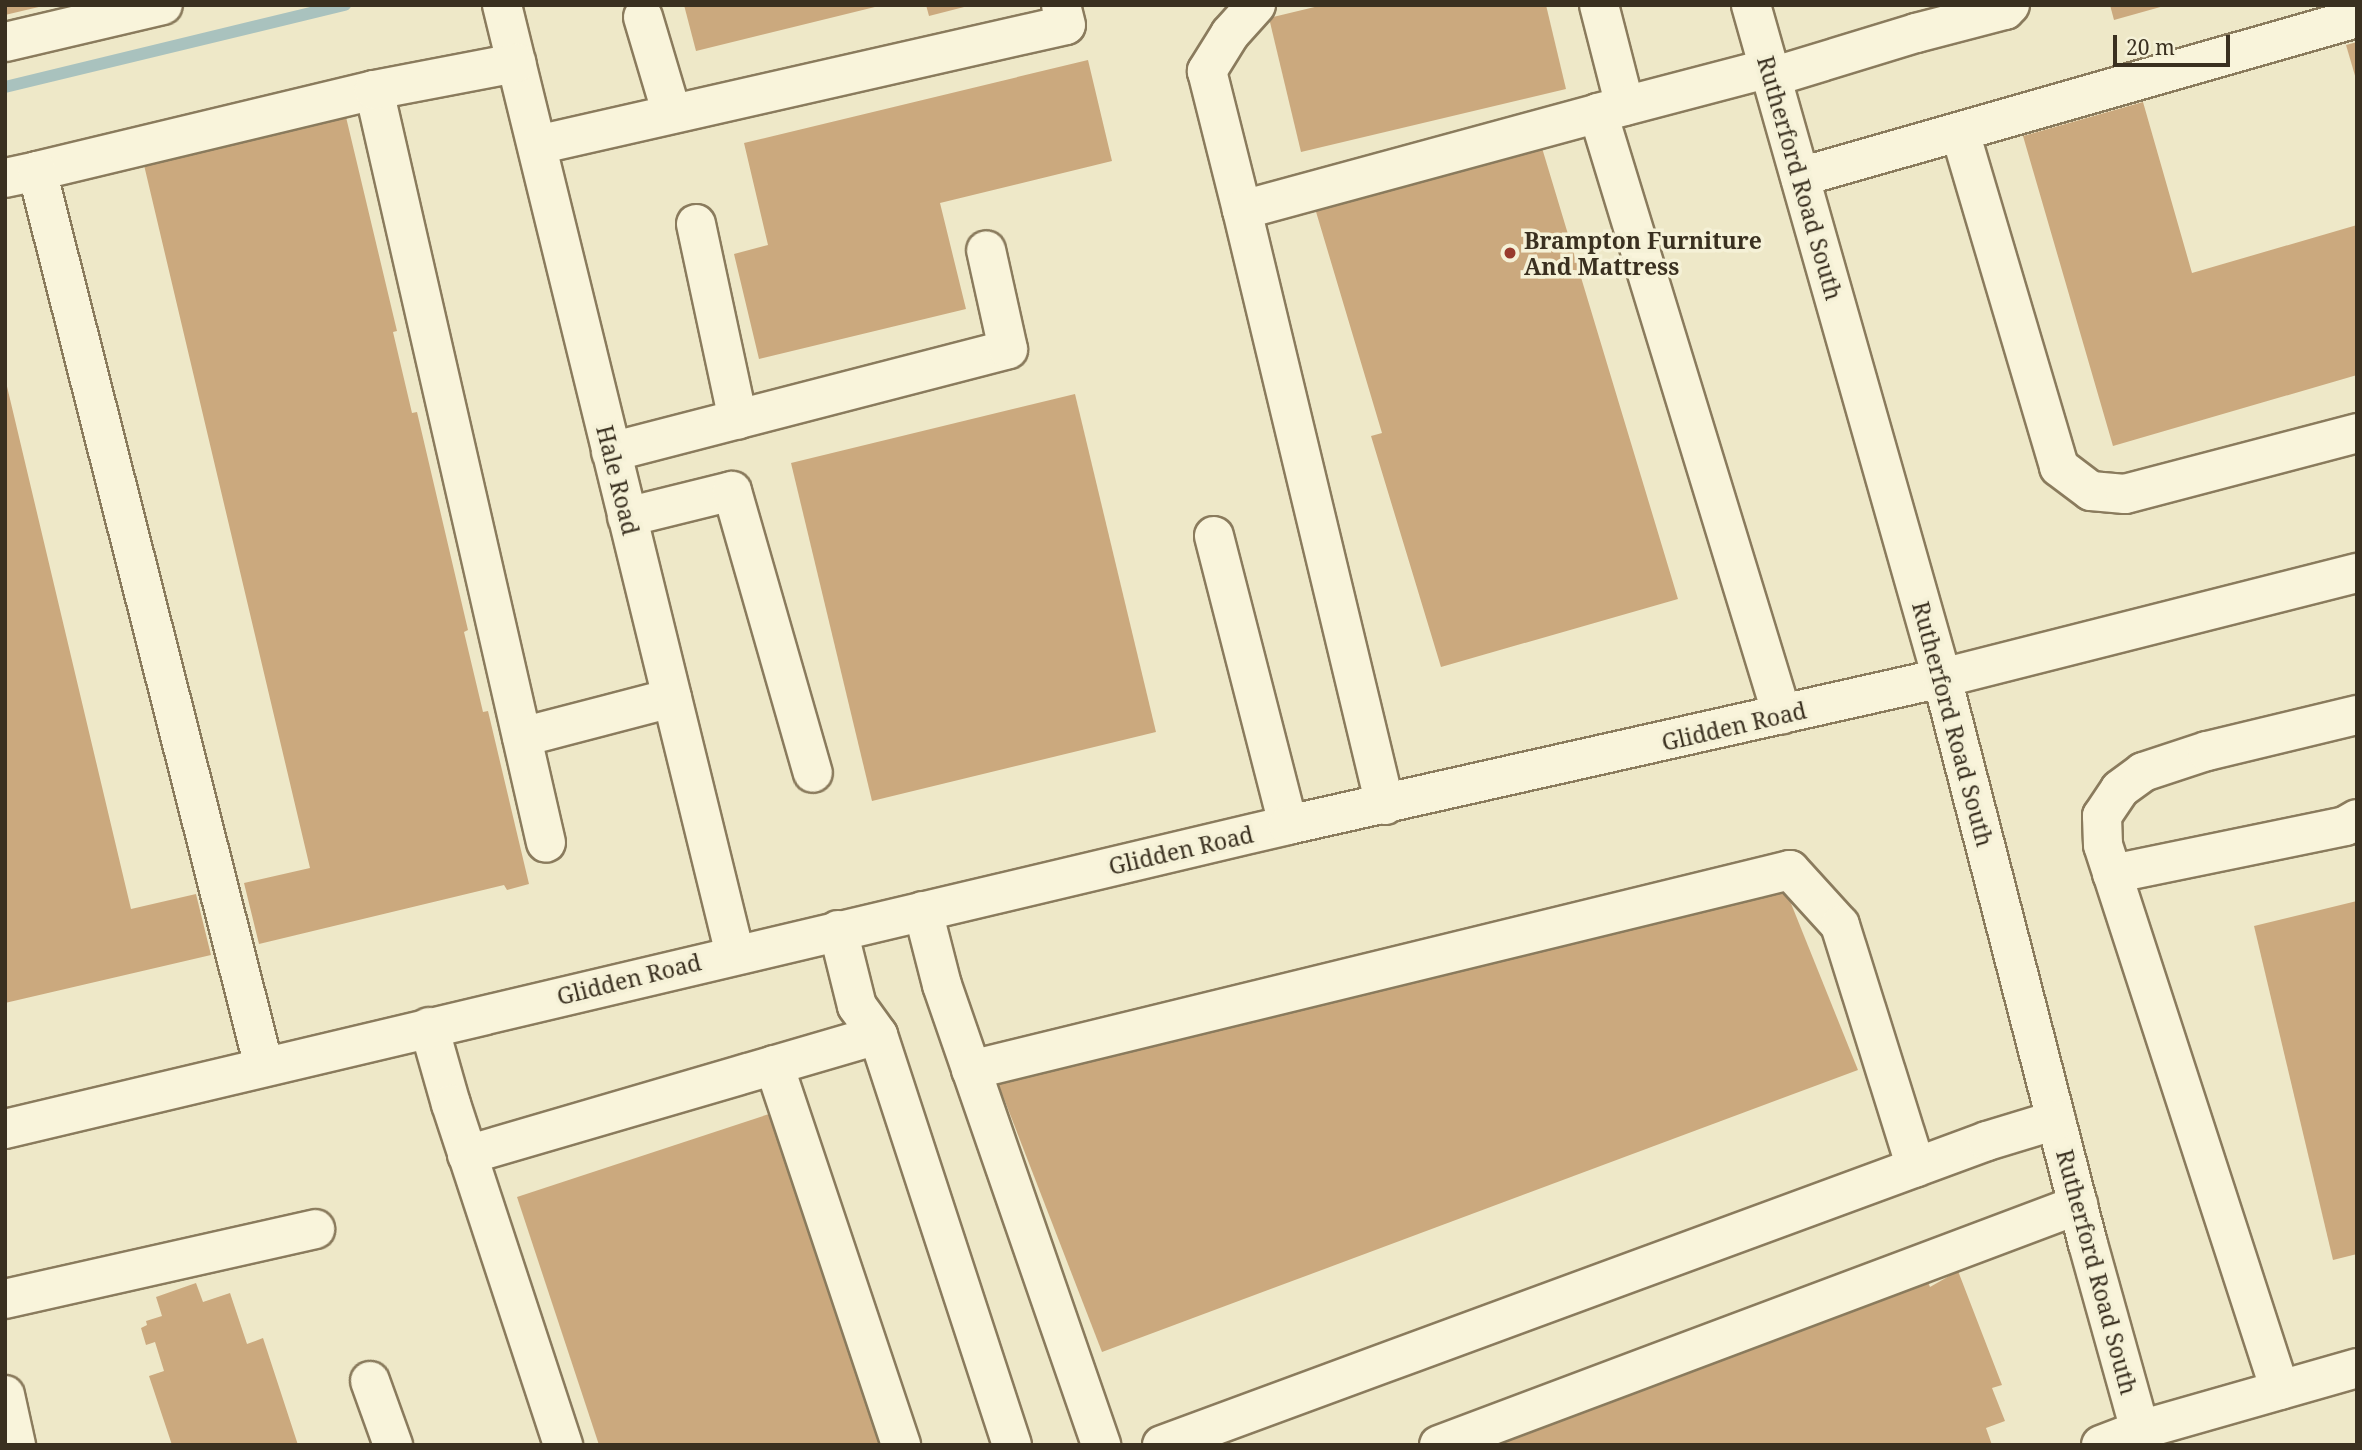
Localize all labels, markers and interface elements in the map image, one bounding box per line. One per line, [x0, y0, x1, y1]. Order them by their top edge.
scale bar [2117, 21, 2234, 65]
text: 20 m [2126, 33, 2175, 61]
street label: Rutherford Road South [1752, 53, 1848, 303]
place label: Brampton Furniture And Mattress [1524, 226, 1762, 280]
marker: Brampton Furniture And Mattress [1502, 245, 1518, 261]
street label: Hale Road [591, 422, 645, 538]
street label: Rutherford Road South [1907, 598, 1999, 850]
street label: Glidden Road [1659, 696, 1809, 756]
street label: Glidden Road [1106, 820, 1256, 880]
street label: Glidden Road [554, 948, 704, 1010]
street label: Rutherford Road South [2051, 1146, 2143, 1398]

